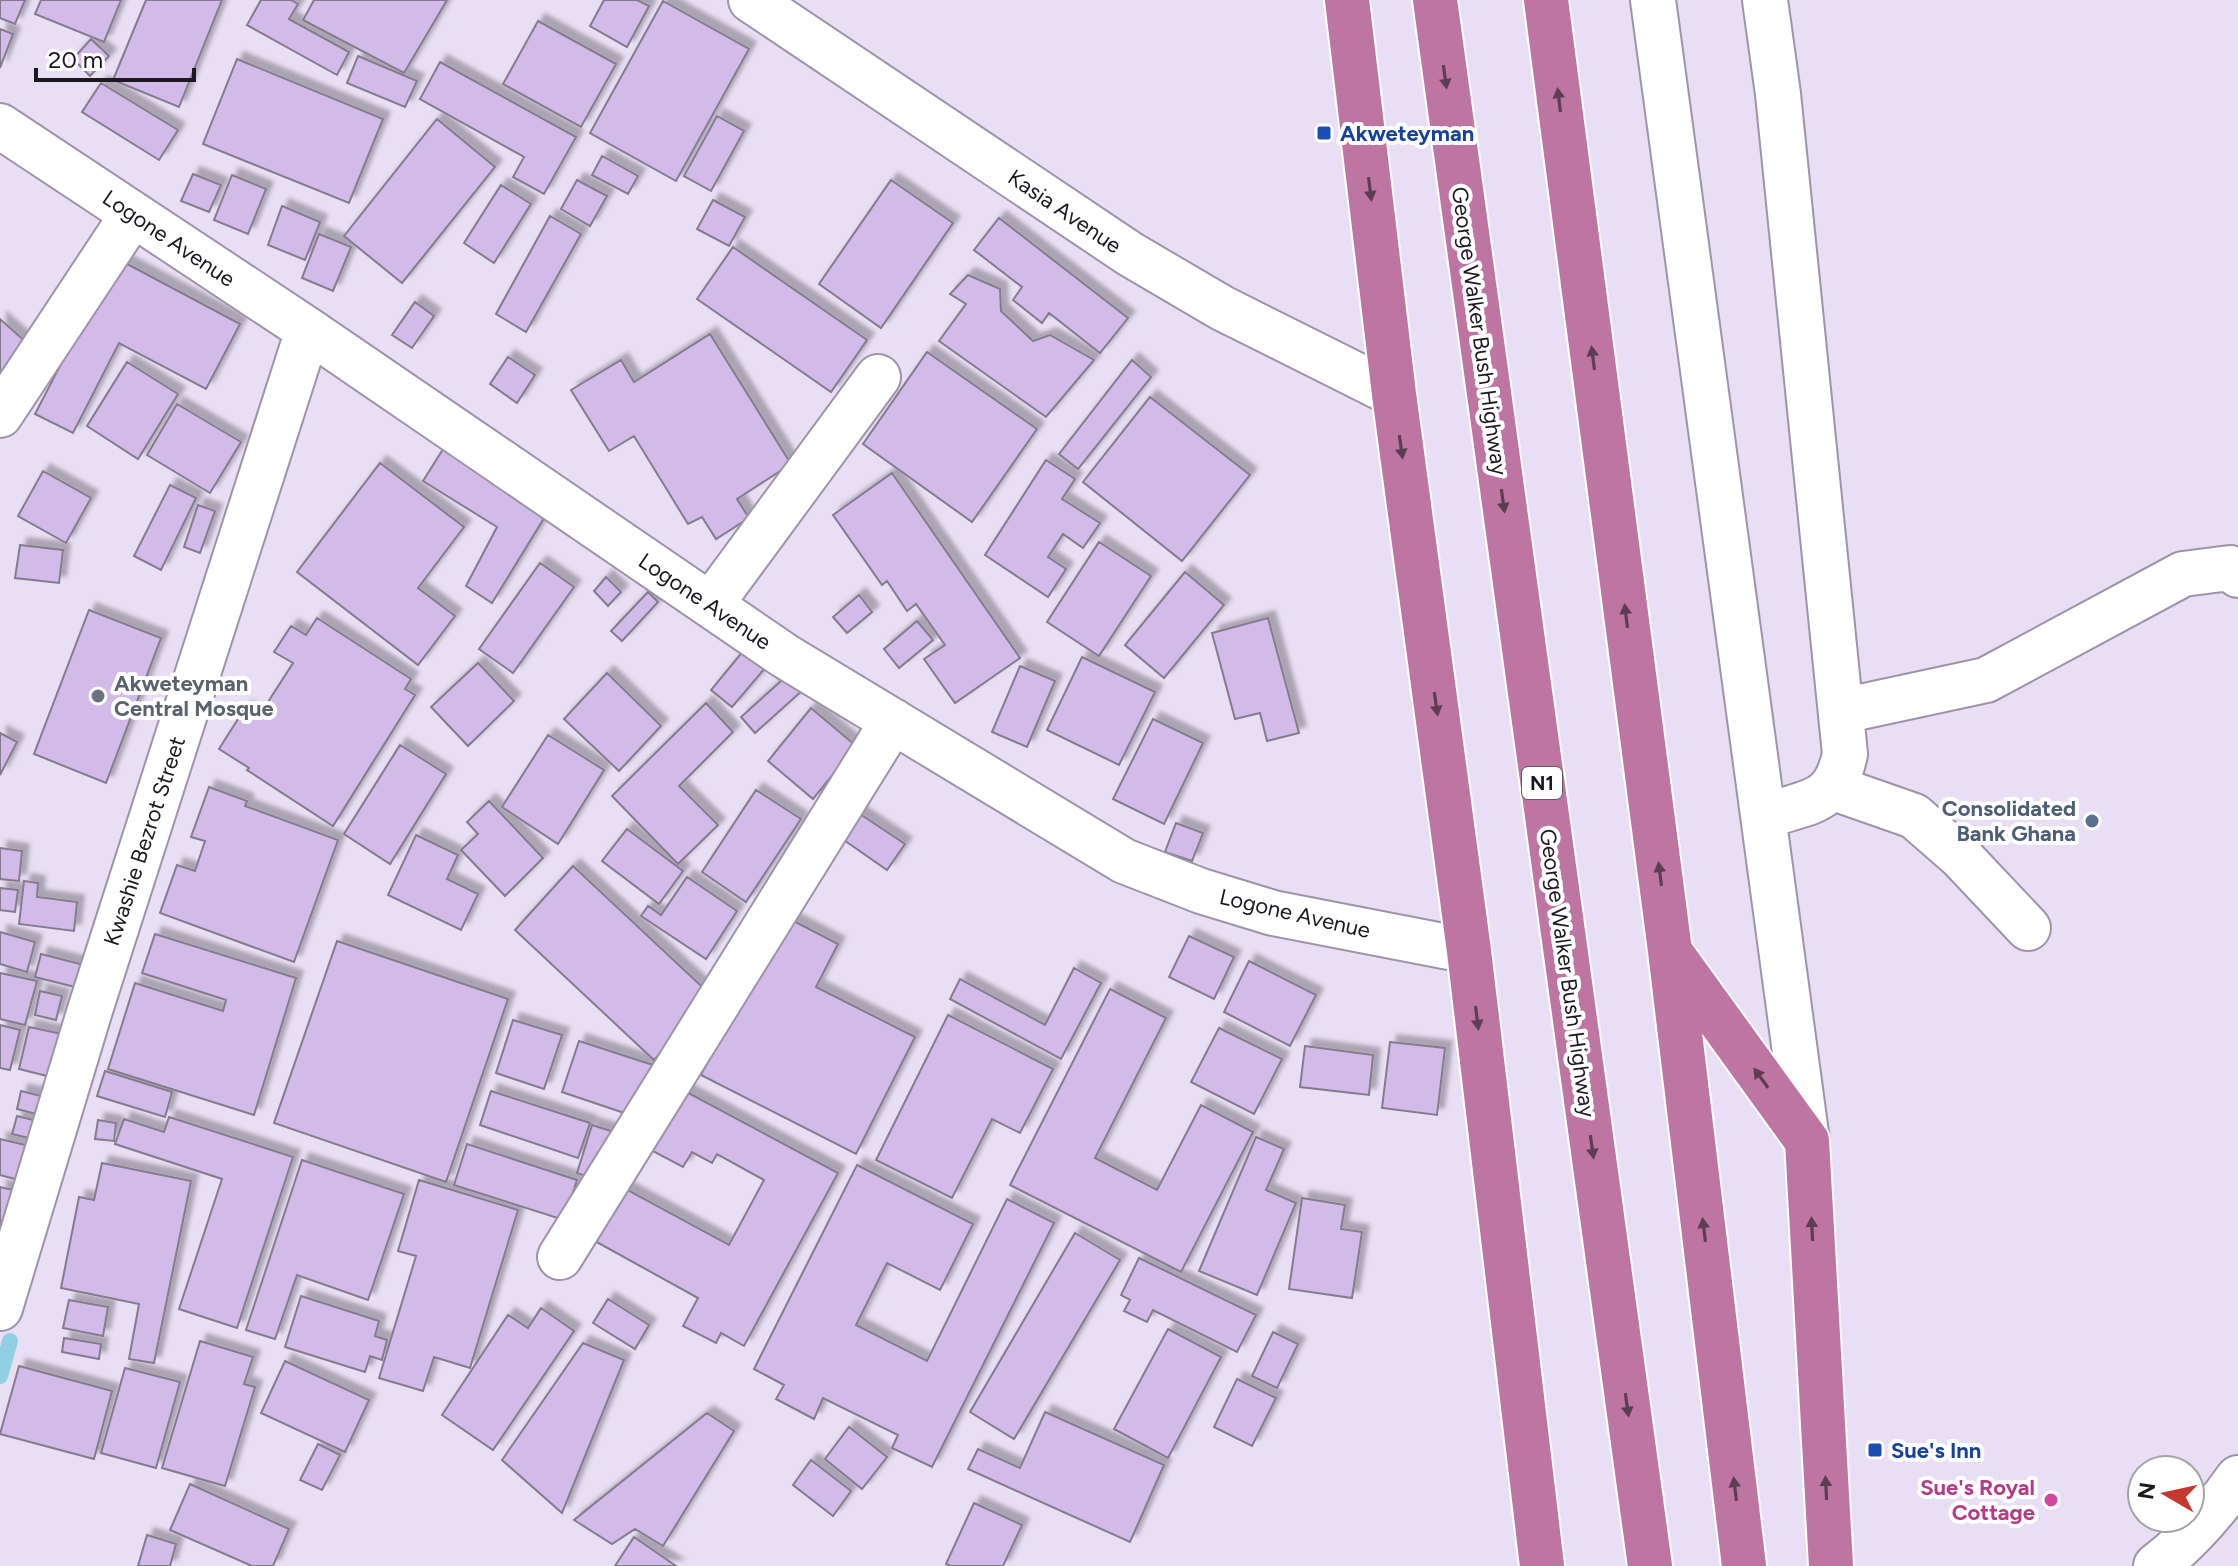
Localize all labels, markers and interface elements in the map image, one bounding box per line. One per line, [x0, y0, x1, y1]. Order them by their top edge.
scale bar [36, 32, 194, 82]
text: 20 m [48, 45, 103, 74]
one-way arrow [1439, 65, 1452, 90]
one-way arrow [1553, 87, 1566, 112]
place label: Akweteyman [1340, 120, 1474, 147]
marker: Akweteyman [1315, 124, 1333, 142]
street label: Kasia Avenue [1003, 164, 1127, 259]
one-way arrow [1364, 177, 1377, 202]
street label: Logone Avenue [97, 184, 240, 293]
street label: George Walker Bush Highway [1446, 185, 1513, 477]
one-way arrow [1586, 345, 1599, 370]
one-way arrow [1395, 435, 1408, 460]
one-way arrow [1497, 489, 1510, 514]
street label: Logone Avenue [633, 547, 776, 656]
one-way arrow [1620, 603, 1633, 628]
place label: Akweteyman Central Mosque [114, 670, 274, 722]
marker: Akweteyman Central Mosque [89, 687, 107, 705]
one-way arrow [1430, 692, 1443, 717]
street label: Kwashie Bezrot Street [98, 733, 191, 949]
road number: N1 [1522, 767, 1562, 799]
place label: Consolidated Bank Ghana [1942, 795, 2076, 847]
marker: Consolidated Bank Ghana [2083, 812, 2101, 830]
street label: George Walker Bush Highway [1534, 827, 1601, 1119]
one-way arrow [1653, 861, 1666, 886]
street label: Logone Avenue [1217, 883, 1373, 944]
one-way arrow [1470, 1006, 1483, 1031]
one-way arrow [1754, 1067, 1769, 1088]
one-way arrow [1586, 1135, 1599, 1160]
one-way arrow [1805, 1216, 1818, 1241]
one-way arrow [1697, 1218, 1710, 1243]
one-way arrow [1621, 1393, 1634, 1418]
place label: Sue's Inn [1891, 1437, 1981, 1464]
marker: Sue's Inn [1866, 1441, 1884, 1459]
north arrow [2126, 1454, 2206, 1534]
place label: Sue's Royal Cottage [1920, 1474, 2035, 1526]
one-way arrow [1819, 1475, 1832, 1500]
one-way arrow [1728, 1476, 1741, 1501]
text: N [2132, 1480, 2161, 1501]
marker: Sue's Royal Cottage [2042, 1491, 2060, 1509]

